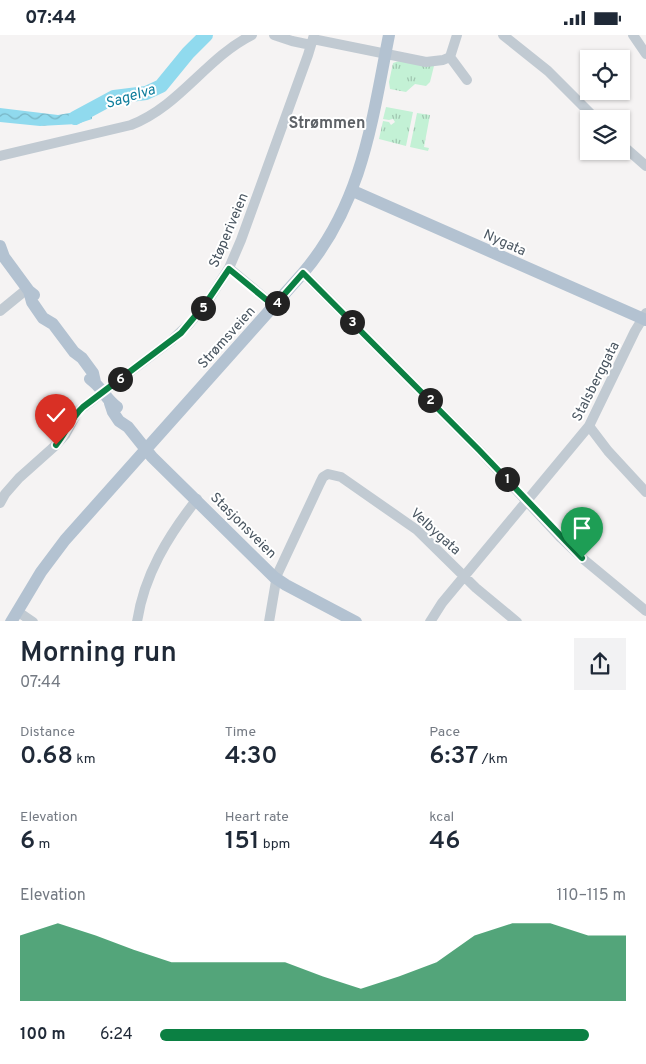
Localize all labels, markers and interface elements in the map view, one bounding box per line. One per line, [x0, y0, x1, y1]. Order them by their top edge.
text: 07:44 [25, 6, 76, 30]
map controls [580, 50, 630, 160]
button: locate [580, 50, 630, 100]
water label: Sagelva [103, 81, 158, 114]
button: layers [580, 110, 630, 160]
district label: Strømmen [288, 114, 366, 134]
street label: Støperiveien [206, 191, 253, 271]
street label: Nygata [480, 226, 528, 260]
pin: 4 [264, 291, 290, 315]
pin: 5 [190, 295, 216, 321]
text: 4 [273, 295, 282, 312]
text: 5 [199, 300, 208, 317]
street label: Strømsveien [195, 303, 259, 373]
pin: 3 [340, 309, 364, 335]
text: 3 [348, 314, 357, 331]
street label: Stalsberggata [569, 339, 624, 424]
pin: 6 [108, 367, 132, 391]
text: 6 [116, 371, 125, 388]
pin: 2 [418, 387, 442, 413]
text: 2 [426, 392, 435, 409]
pin [35, 394, 77, 445]
icon: check [42, 401, 70, 429]
pin: 1 [494, 467, 520, 491]
text: 1 [505, 471, 510, 488]
street label: Stasjonsveien [206, 489, 280, 563]
street label: Velbygata [406, 505, 464, 559]
pin [561, 507, 603, 558]
icon: arrive [568, 514, 596, 542]
text: Morning run [20, 636, 177, 672]
button: share [574, 638, 626, 690]
text: 07:44 [20, 673, 61, 693]
text: Distance [20, 724, 75, 741]
text: Time [225, 724, 256, 741]
text: Pace [429, 724, 460, 741]
text: 0.68 [20, 741, 73, 773]
text: 4:30 [225, 741, 277, 773]
text: 6:37 [429, 741, 478, 773]
text: km [73, 751, 96, 768]
text: /km [478, 751, 508, 768]
text: Elevation [20, 809, 78, 826]
text: Heart rate [225, 809, 289, 826]
text: kcal [429, 809, 454, 826]
text: 6 [20, 826, 35, 858]
text: 151 [225, 826, 260, 858]
text: 46 [429, 826, 460, 858]
text: m [35, 836, 50, 853]
text: bpm [260, 836, 290, 853]
text: Elevation [20, 886, 86, 906]
text: 110–115 m [556, 886, 626, 906]
text: 100 m [20, 1025, 66, 1045]
text: 6:24 [100, 1025, 133, 1045]

